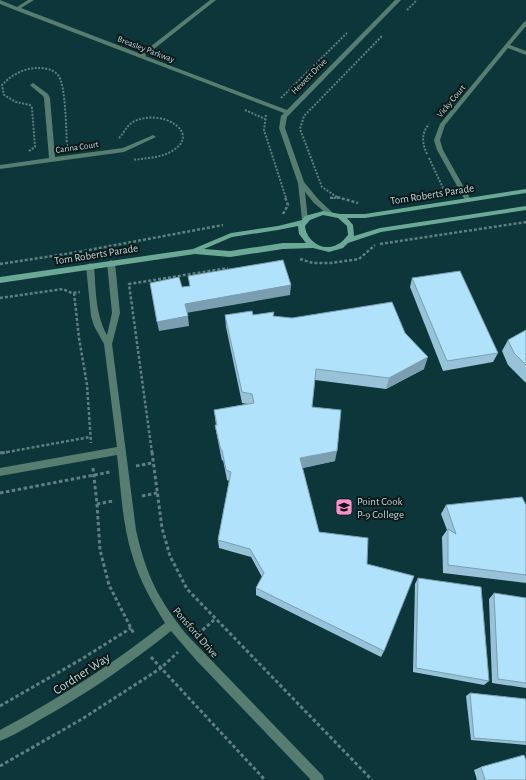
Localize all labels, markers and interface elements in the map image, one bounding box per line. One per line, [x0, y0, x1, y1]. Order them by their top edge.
street label: Breasley Parkway [116, 34, 176, 65]
street label: Hewett Drive [290, 57, 329, 96]
street label: Vicky Court [435, 83, 468, 119]
street label: Carina Court [55, 140, 99, 155]
street label: Tom Roberts Parade [389, 182, 475, 207]
street label: Tom Roberts Parade [53, 242, 139, 267]
place label: Point Cook P-9 College [357, 496, 404, 520]
school or university icon: Point Cook P-9 College [334, 497, 354, 517]
street label: Ponsford Drive [171, 605, 220, 660]
street label: Cordner Way [51, 651, 113, 697]

